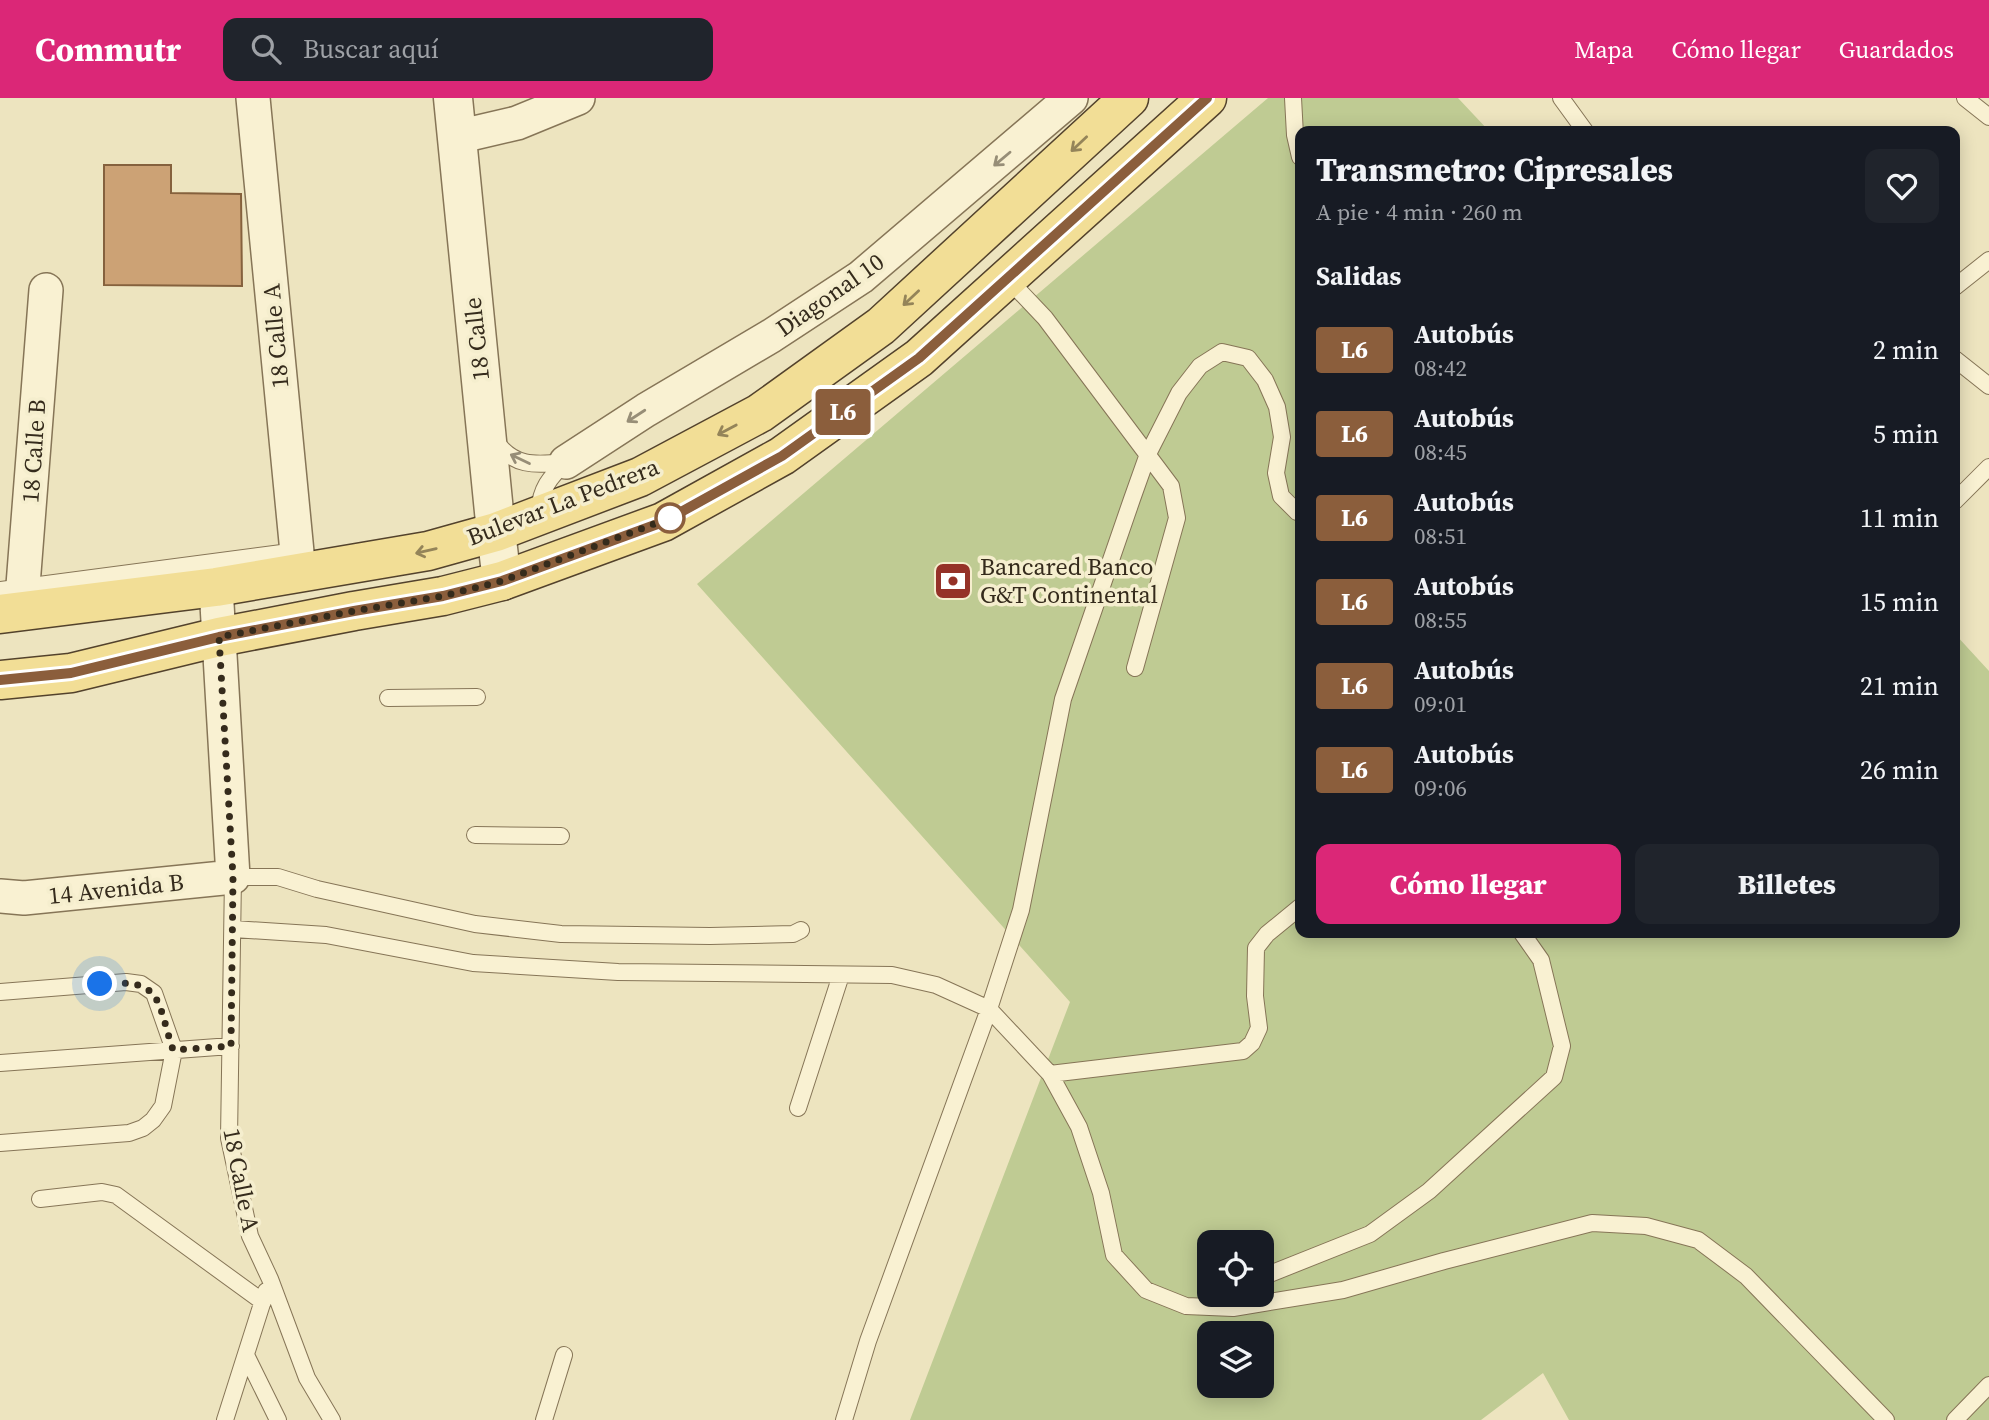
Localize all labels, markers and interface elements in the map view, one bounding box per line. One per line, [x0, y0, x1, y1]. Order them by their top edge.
search box [223, 18, 713, 81]
text: Commutr [35, 27, 181, 72]
icon: search [247, 30, 285, 68]
text: Buscar aquí [303, 31, 439, 67]
text: Mapa [1574, 33, 1633, 66]
text: Cómo llegar [1671, 33, 1801, 66]
text: Guardados [1839, 33, 1954, 66]
one-way arrow [1070, 136, 1088, 152]
text: Transmetro: Cipresales [1316, 147, 1673, 192]
button: heart [1865, 149, 1939, 223]
one-way arrow [993, 151, 1011, 167]
text: A pie · 4 min · 260 m [1316, 196, 1523, 228]
street label: Diagonal 10 [769, 245, 890, 344]
text: Salidas [1316, 258, 1401, 294]
street label: 18 Calle A [254, 282, 297, 390]
one-way arrow [902, 290, 920, 306]
street label: 18 Calle [456, 296, 497, 382]
text: Autobús [1414, 316, 1514, 352]
text: 2 min [1873, 332, 1939, 368]
text: L6 [1341, 333, 1368, 366]
text: 08:42 [1414, 352, 1467, 384]
line badge: L6 [812, 389, 874, 435]
text: L6 [830, 395, 856, 428]
street label: 18 Calle B [13, 398, 54, 504]
text: Autobús [1414, 400, 1514, 436]
one-way arrow [627, 410, 647, 424]
text: 5 min [1873, 416, 1939, 452]
text: L6 [1341, 417, 1368, 450]
one-way arrow [717, 424, 738, 437]
text: 08:45 [1414, 436, 1467, 468]
street label: Bulevar La Pedrera [462, 449, 664, 553]
one-way arrow [510, 452, 531, 465]
text: Autobús [1414, 484, 1514, 520]
text: 11 min [1860, 500, 1939, 536]
text: L6 [1341, 501, 1368, 534]
unlabelled marker [655, 503, 685, 533]
text: 08:51 [1414, 520, 1467, 552]
one-way arrow [415, 544, 438, 558]
place label: Bancared Banco G&T Continental [980, 550, 1158, 611]
bank icon: Bancared Banco G&T Continental [932, 560, 974, 602]
text: Autobús [1414, 568, 1514, 604]
text: 15 min [1860, 584, 1939, 620]
text: L6 [1341, 585, 1368, 618]
text: 08:55 [1414, 604, 1467, 636]
text: Autobús [1414, 652, 1514, 688]
text: 21 min [1860, 668, 1939, 704]
text: L6 [1341, 669, 1368, 702]
text: 09:01 [1414, 688, 1467, 720]
text: Autobús [1414, 736, 1514, 772]
text: 26 min [1860, 752, 1939, 788]
text: L6 [1341, 753, 1368, 786]
text: 09:06 [1414, 772, 1467, 804]
button: Cómo llegar [1316, 844, 1621, 924]
button: Billetes [1635, 844, 1939, 924]
street label: 14 Avenida B [47, 865, 185, 912]
your location [82, 966, 117, 1001]
street label: 18 Calle A [215, 1125, 268, 1235]
map controls [1197, 1230, 1274, 1398]
button: locate [1197, 1230, 1274, 1307]
button: layers [1197, 1321, 1274, 1398]

